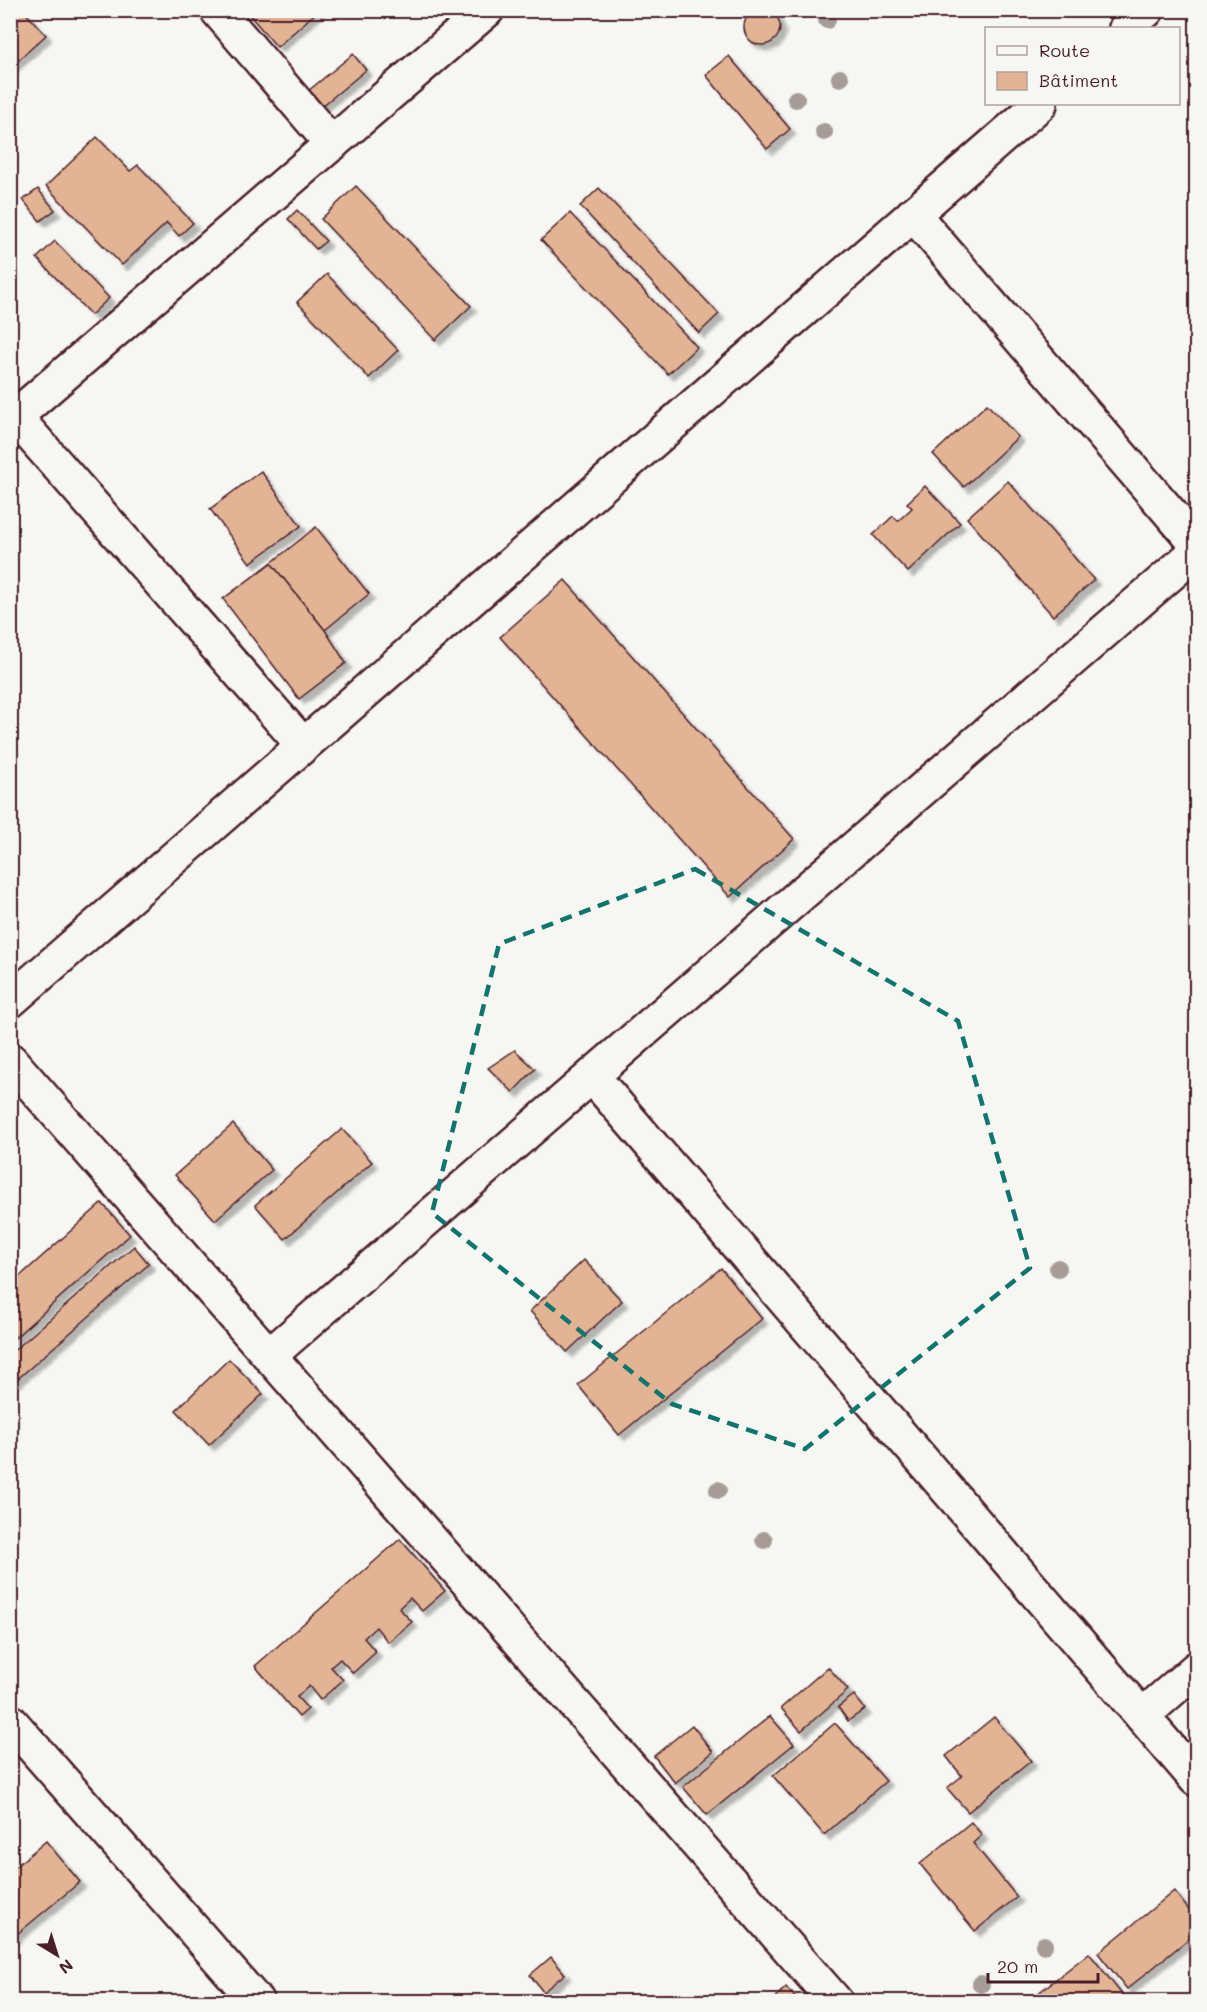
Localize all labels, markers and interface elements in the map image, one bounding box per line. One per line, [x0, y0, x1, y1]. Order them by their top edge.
legend [985, 27, 1180, 105]
text: Route [1039, 38, 1090, 62]
text: Bâtiment [1039, 68, 1118, 92]
north arrow [27, 1925, 87, 1985]
scale bar [988, 1946, 1098, 1984]
text: 20 m [997, 1954, 1038, 1978]
text: N [55, 1955, 78, 1979]

